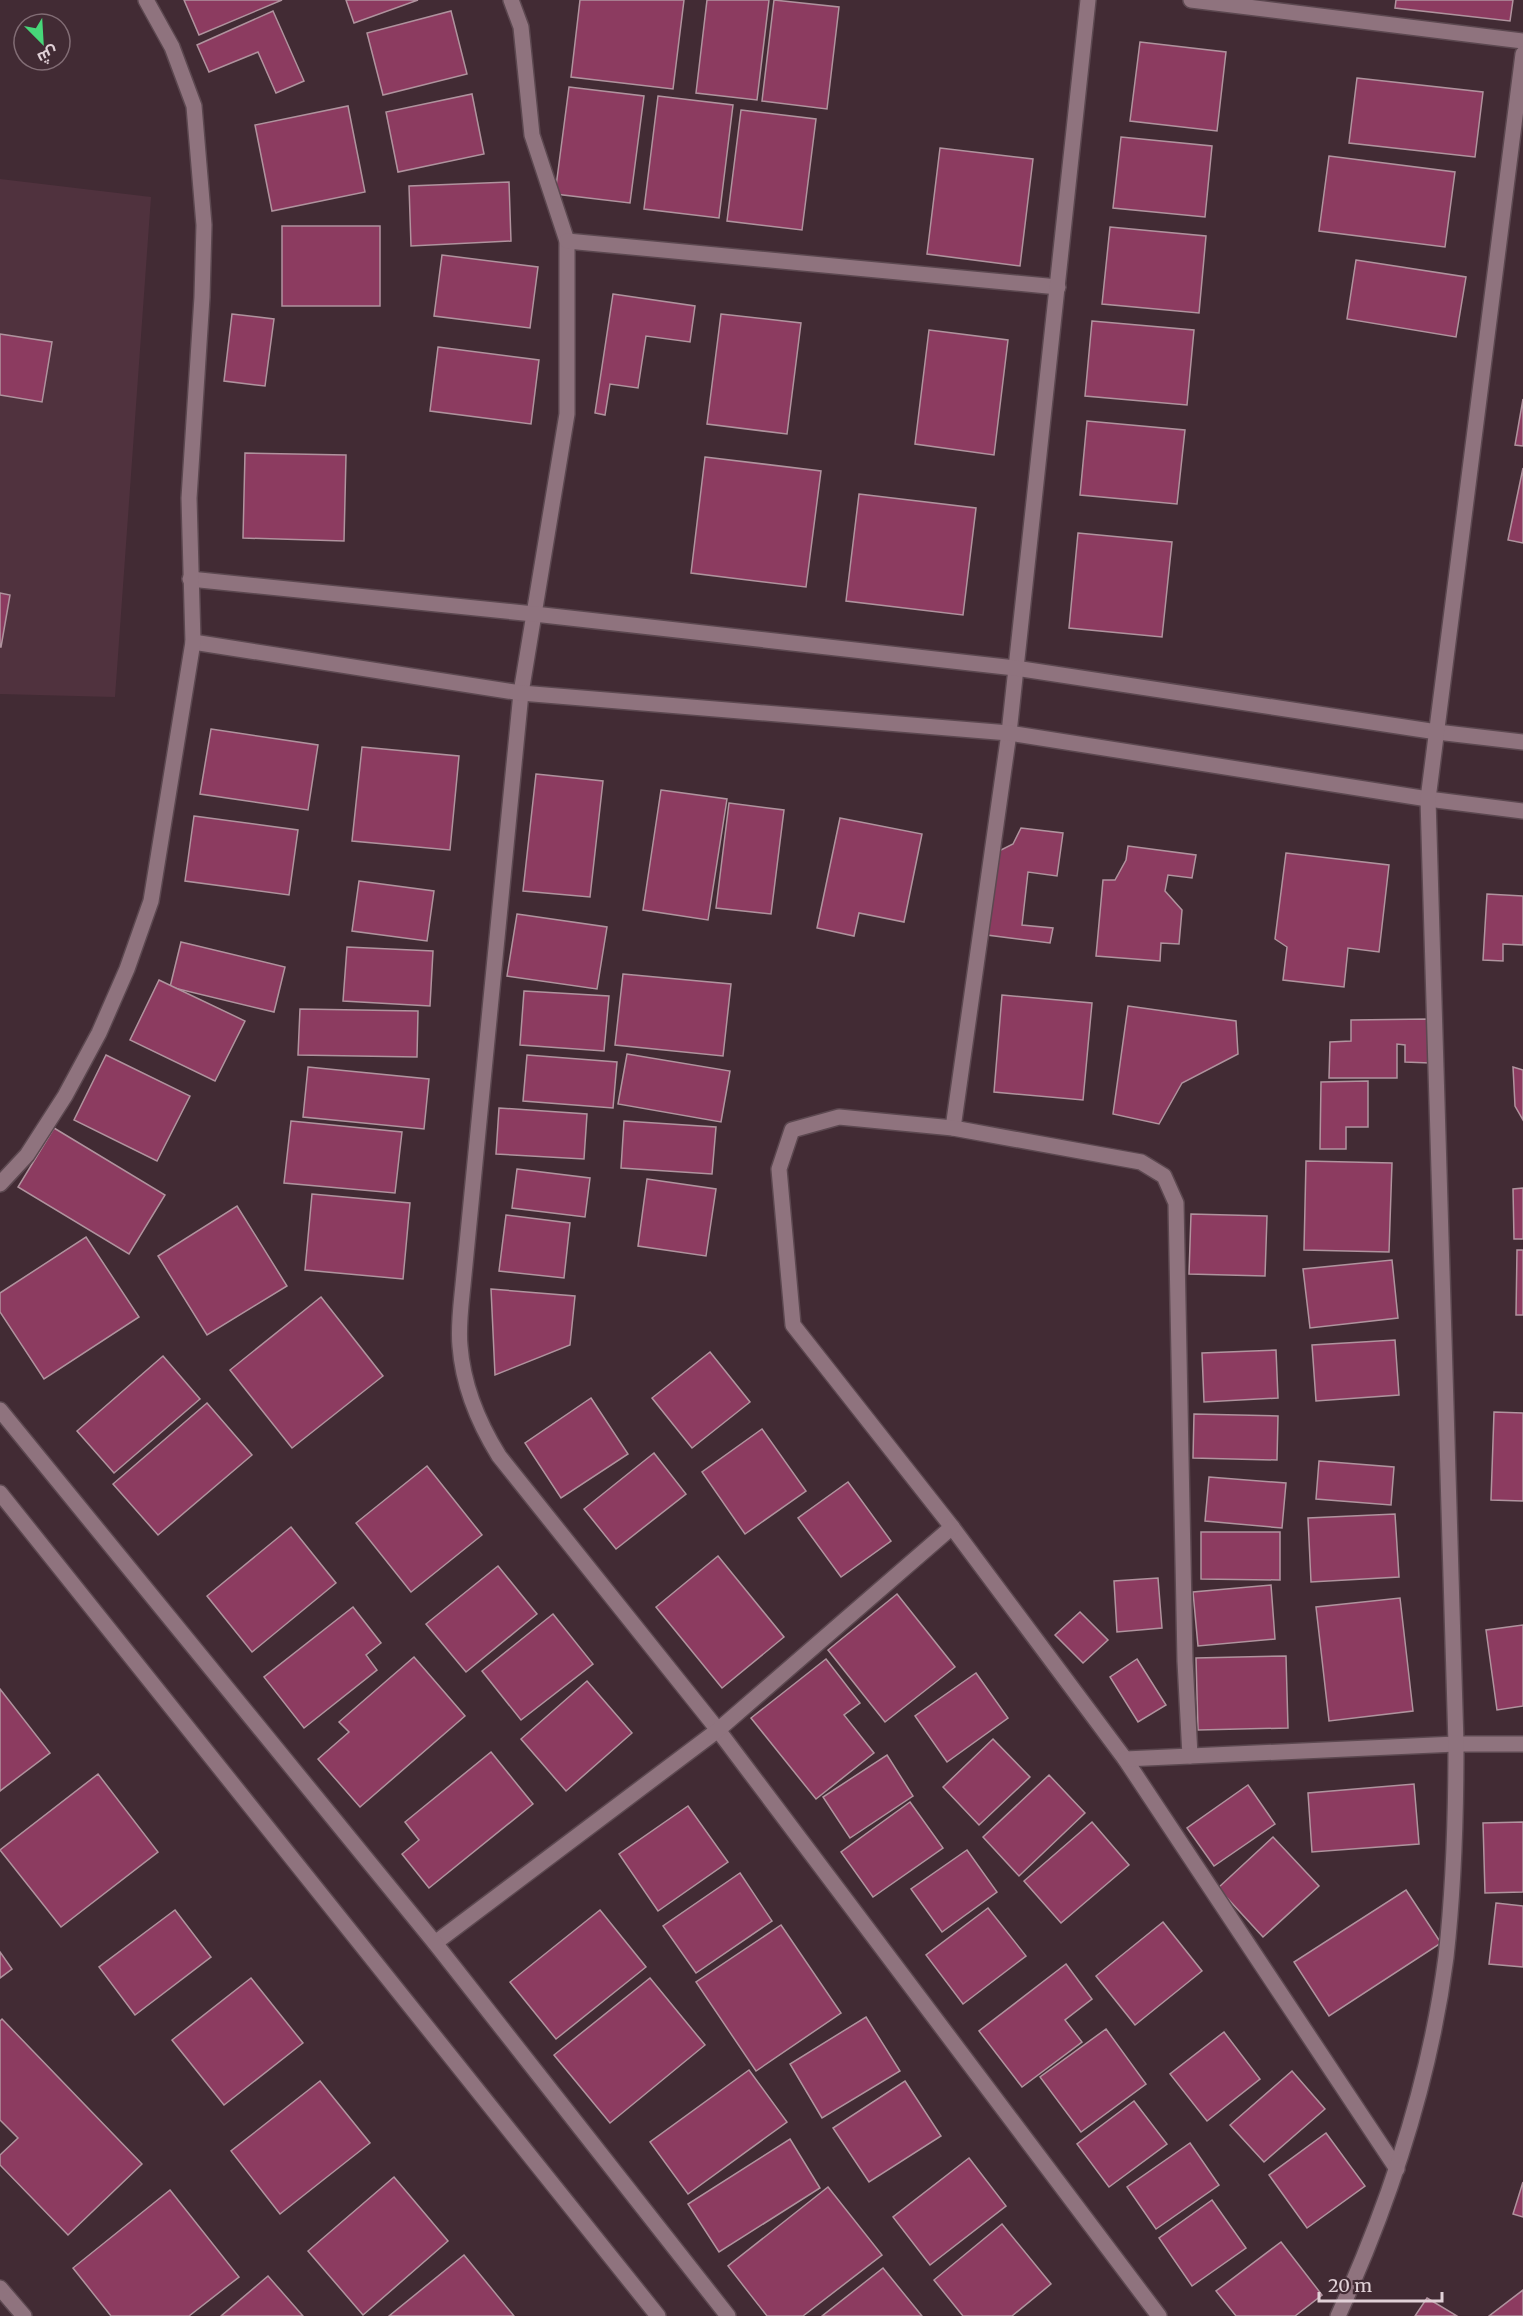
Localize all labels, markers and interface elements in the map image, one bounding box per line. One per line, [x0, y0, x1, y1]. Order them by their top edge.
north arrow [12, 12, 72, 72]
text: ش [35, 42, 62, 69]
scale bar [1319, 2265, 1442, 2303]
text: 20 m [1328, 2274, 1372, 2297]

